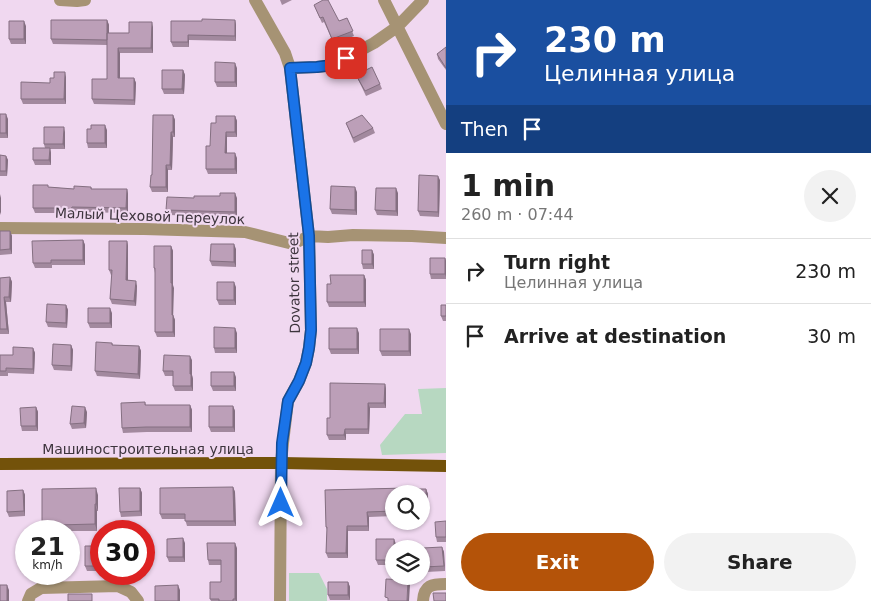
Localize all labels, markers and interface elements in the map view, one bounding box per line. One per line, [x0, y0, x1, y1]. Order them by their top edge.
icon: right [461, 20, 526, 85]
text: 230 m [544, 20, 666, 60]
pin [325, 37, 367, 79]
icon: arrive [332, 44, 360, 72]
text: Целинная улица [544, 61, 735, 86]
icon: arrive [518, 115, 546, 143]
text: Then [461, 118, 508, 140]
text: 1 min [461, 168, 555, 203]
button: close [804, 170, 856, 222]
street label: Малый Цеховой переулок [55, 205, 245, 227]
text: 260 m · 07:44 [461, 205, 574, 224]
street label: Dovator street [285, 232, 303, 334]
text: Turn right [504, 251, 610, 273]
icon: right [461, 257, 489, 285]
text: 230 m [795, 260, 856, 282]
text: Целинная улица [504, 273, 643, 292]
icon: arrive [461, 322, 489, 350]
text: Arrive at destination [504, 325, 726, 347]
text: 30 m [807, 325, 856, 347]
street label: Машиностроительная улица [42, 441, 254, 457]
position arrow [254, 476, 306, 528]
map controls [385, 485, 430, 585]
button: search [385, 485, 430, 530]
speed limit sign: 30 [90, 520, 155, 585]
text: 21 [30, 532, 65, 561]
button: Exit [461, 533, 654, 591]
button: Share [664, 533, 856, 591]
button: layers [385, 540, 430, 585]
text: km/h [32, 558, 63, 572]

